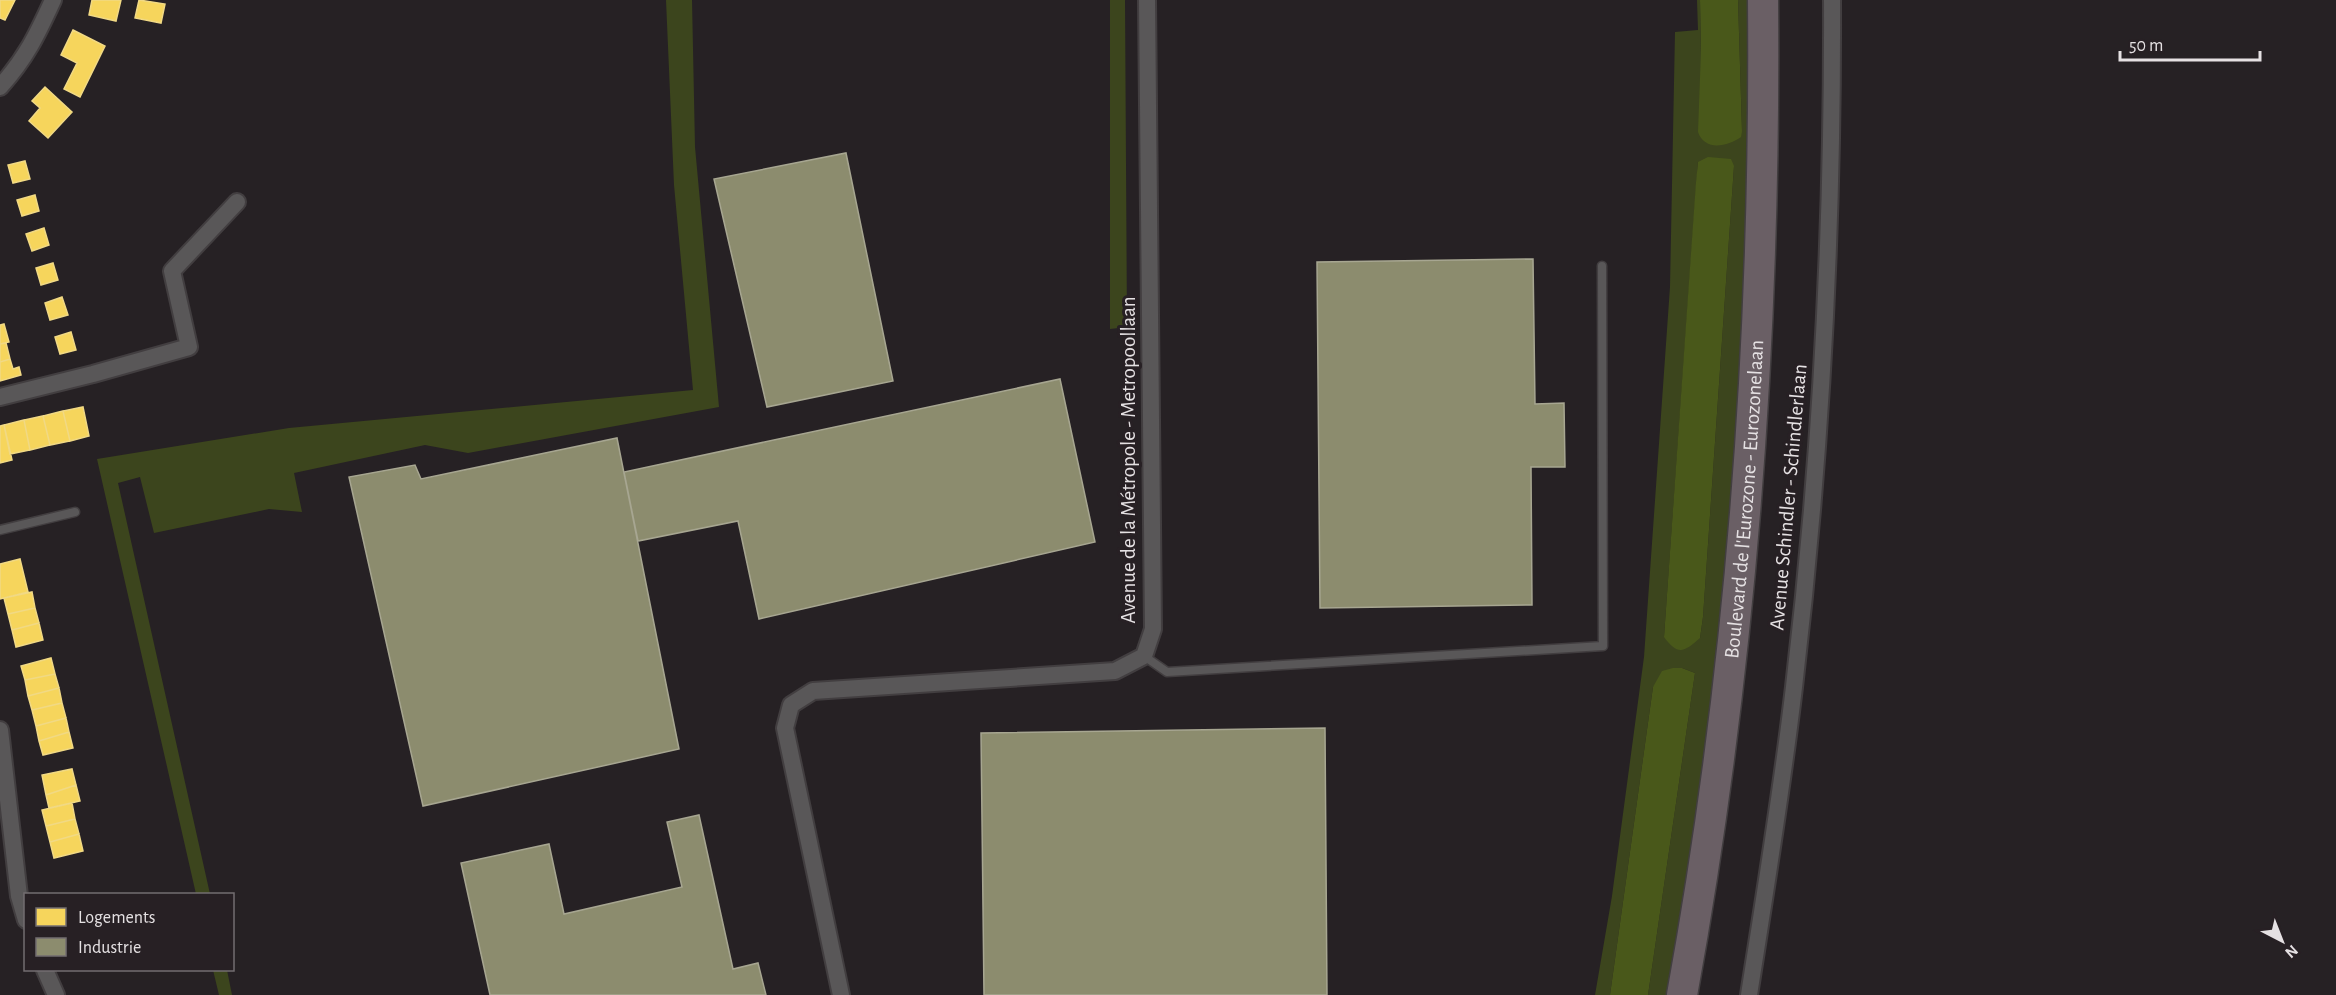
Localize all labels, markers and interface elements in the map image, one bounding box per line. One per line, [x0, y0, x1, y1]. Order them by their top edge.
scale bar [2120, 24, 2260, 62]
text: 50 m [2129, 37, 2163, 55]
street label: Avenue de la Métropole - Metropoollaan [1118, 296, 1139, 624]
street label: Boulevard de l'Eurozone - Eurozonelaan [1721, 339, 1767, 660]
street label: Avenue Schindler - Schindlerlaan [1766, 363, 1811, 631]
legend [24, 893, 234, 971]
text: Logements [78, 909, 156, 927]
north arrow [2252, 911, 2312, 971]
text: Industrie [78, 939, 141, 957]
text: N [2282, 942, 2301, 961]

